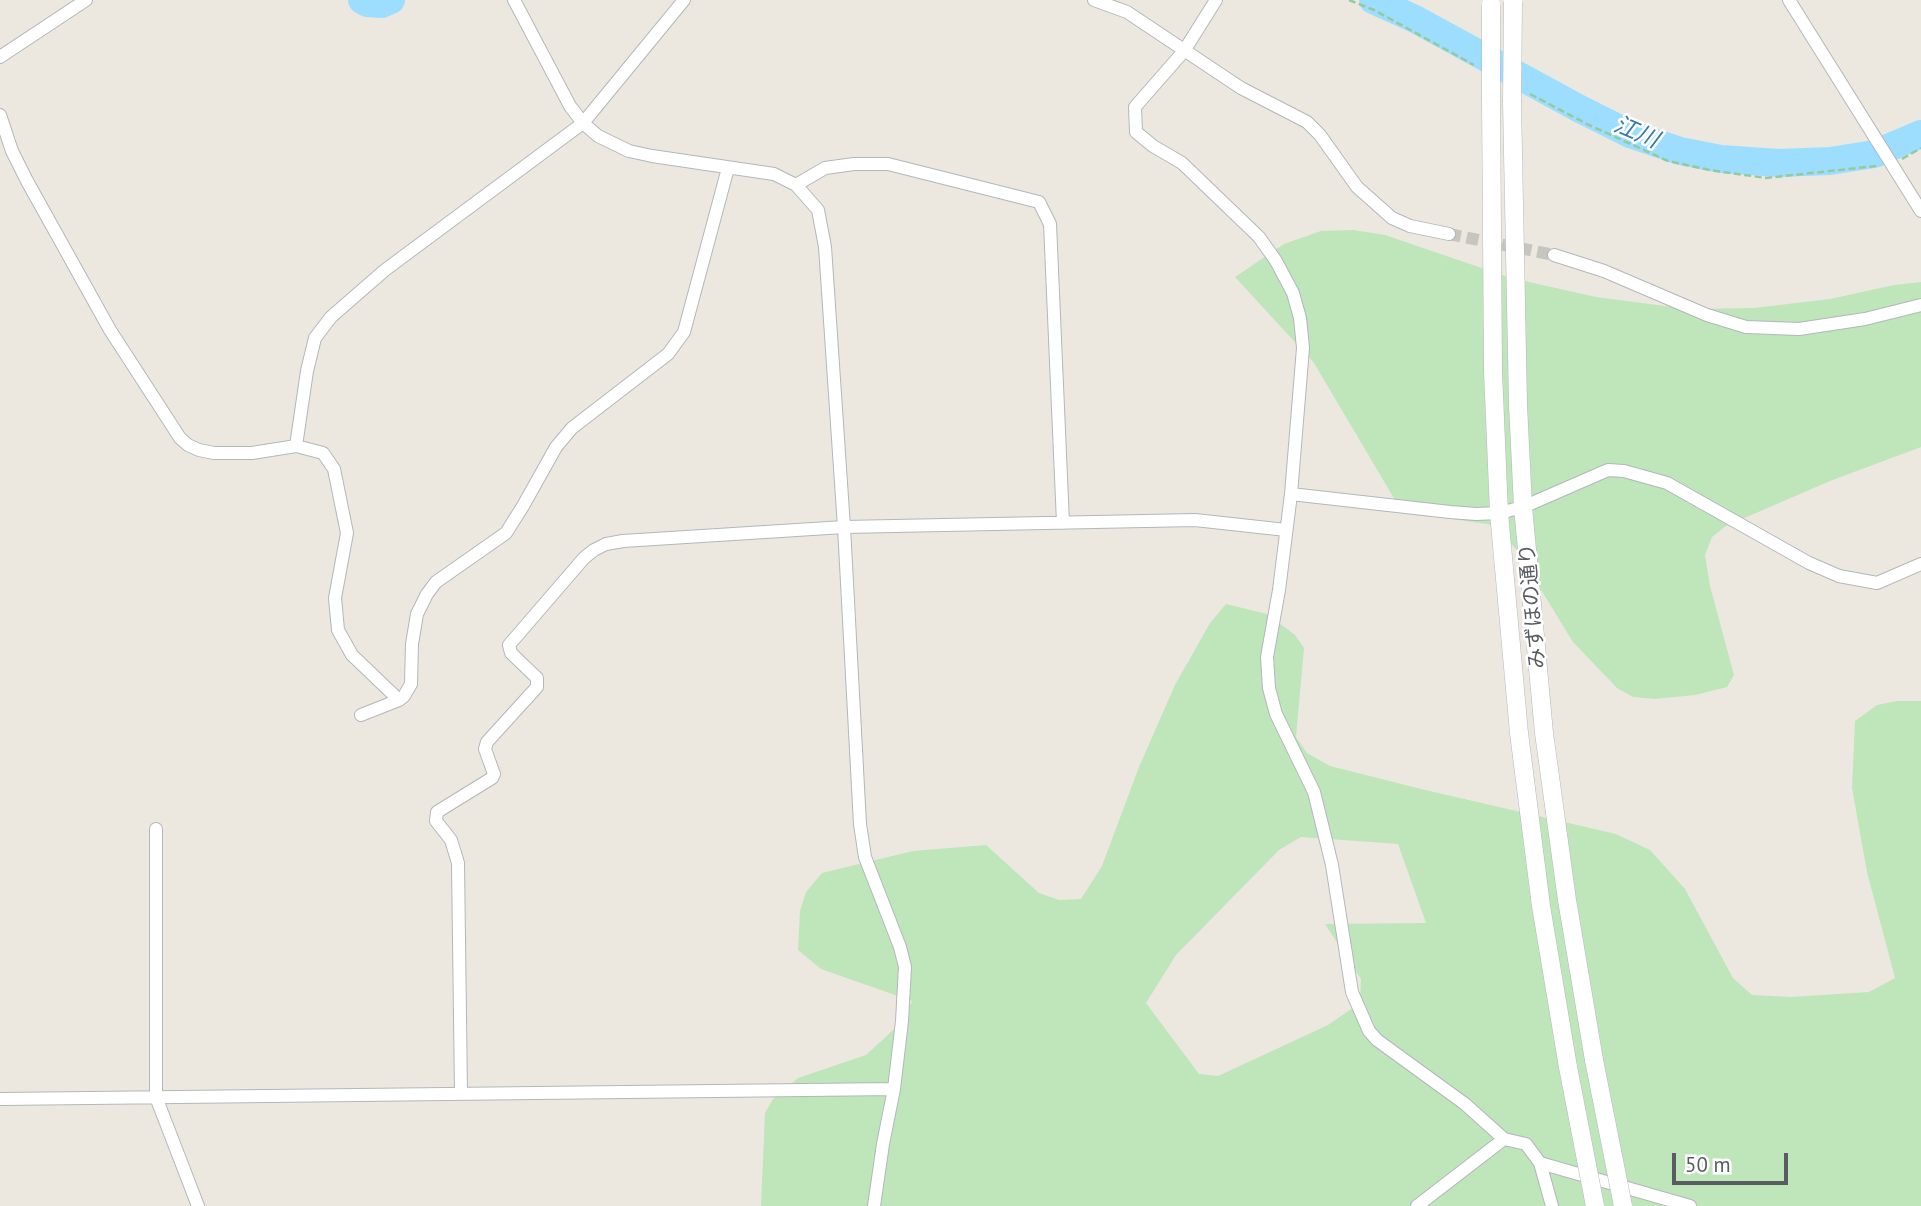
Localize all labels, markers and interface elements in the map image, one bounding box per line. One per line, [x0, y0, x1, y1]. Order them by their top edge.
water label: 江川 [1609, 111, 1663, 155]
street label: みずほの通り [1515, 542, 1551, 670]
scale bar [1676, 1140, 1792, 1184]
text: 50 m [1685, 1151, 1731, 1178]

